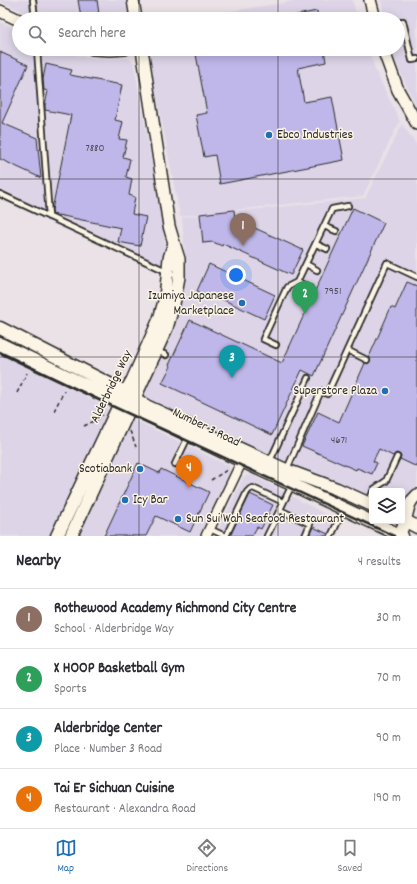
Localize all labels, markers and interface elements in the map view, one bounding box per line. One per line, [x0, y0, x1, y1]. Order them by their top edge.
search box [12, 12, 405, 56]
icon: search [26, 23, 48, 45]
text: Search here [58, 23, 126, 45]
place label: Ebco Industries [277, 126, 353, 145]
marker: Ebco Industries [264, 130, 274, 140]
house number: 7880 [85, 141, 105, 157]
pin: 1 [230, 213, 256, 246]
your location [226, 265, 246, 285]
pin: 2 [292, 281, 318, 314]
house number: 7951 [325, 284, 341, 300]
place label: Izumiya Japanese Marketplace [148, 287, 234, 321]
marker: Izumiya Japanese Marketplace [237, 298, 247, 308]
pin: 3 [219, 345, 245, 378]
street label: Alderbridge Way [86, 347, 138, 427]
place label: Superstore Plaza [293, 382, 378, 401]
marker: Superstore Plaza [380, 386, 390, 396]
street label: Number 3 Road [169, 403, 243, 453]
house number: 4671 [331, 433, 347, 449]
pin: 4 [176, 455, 202, 488]
place label: Scotiabank [79, 460, 132, 479]
marker: Scotiabank [135, 464, 145, 474]
map controls [369, 488, 405, 524]
button: layers [369, 488, 405, 524]
place label: Icy Bar [133, 491, 168, 510]
marker: Icy Bar [120, 495, 130, 505]
place label: Sun Sui Wah Seafood Restaurant [186, 510, 344, 529]
marker: Sun Sui Wah Seafood Restaurant [173, 514, 183, 524]
text: Nearby [16, 550, 60, 574]
text: 4 results [358, 553, 401, 572]
text: Rothewood Academy Richmond City Centre [54, 598, 296, 620]
text: 1 [28, 609, 30, 628]
text: 30 m [376, 609, 401, 628]
text: School · Alderbridge Way [54, 620, 173, 639]
text: X HOOP Basketball Gym [54, 658, 185, 680]
text: 2 [26, 669, 32, 688]
text: 70 m [377, 669, 401, 688]
text: Sports [54, 680, 87, 699]
text: Alderbridge Center [54, 718, 162, 740]
text: 3 [26, 729, 32, 748]
text: 90 m [376, 729, 401, 748]
text: Place · Number 3 Road [54, 740, 162, 759]
text: Tai Er Sichuan Cuisine [54, 778, 174, 800]
text: 4 [26, 789, 32, 808]
text: 190 m [373, 789, 401, 808]
text: Restaurant · Alexandra Road [54, 800, 196, 819]
tab: Map [55, 837, 77, 877]
tab: Directions [186, 837, 228, 877]
tab: Saved [338, 837, 362, 877]

